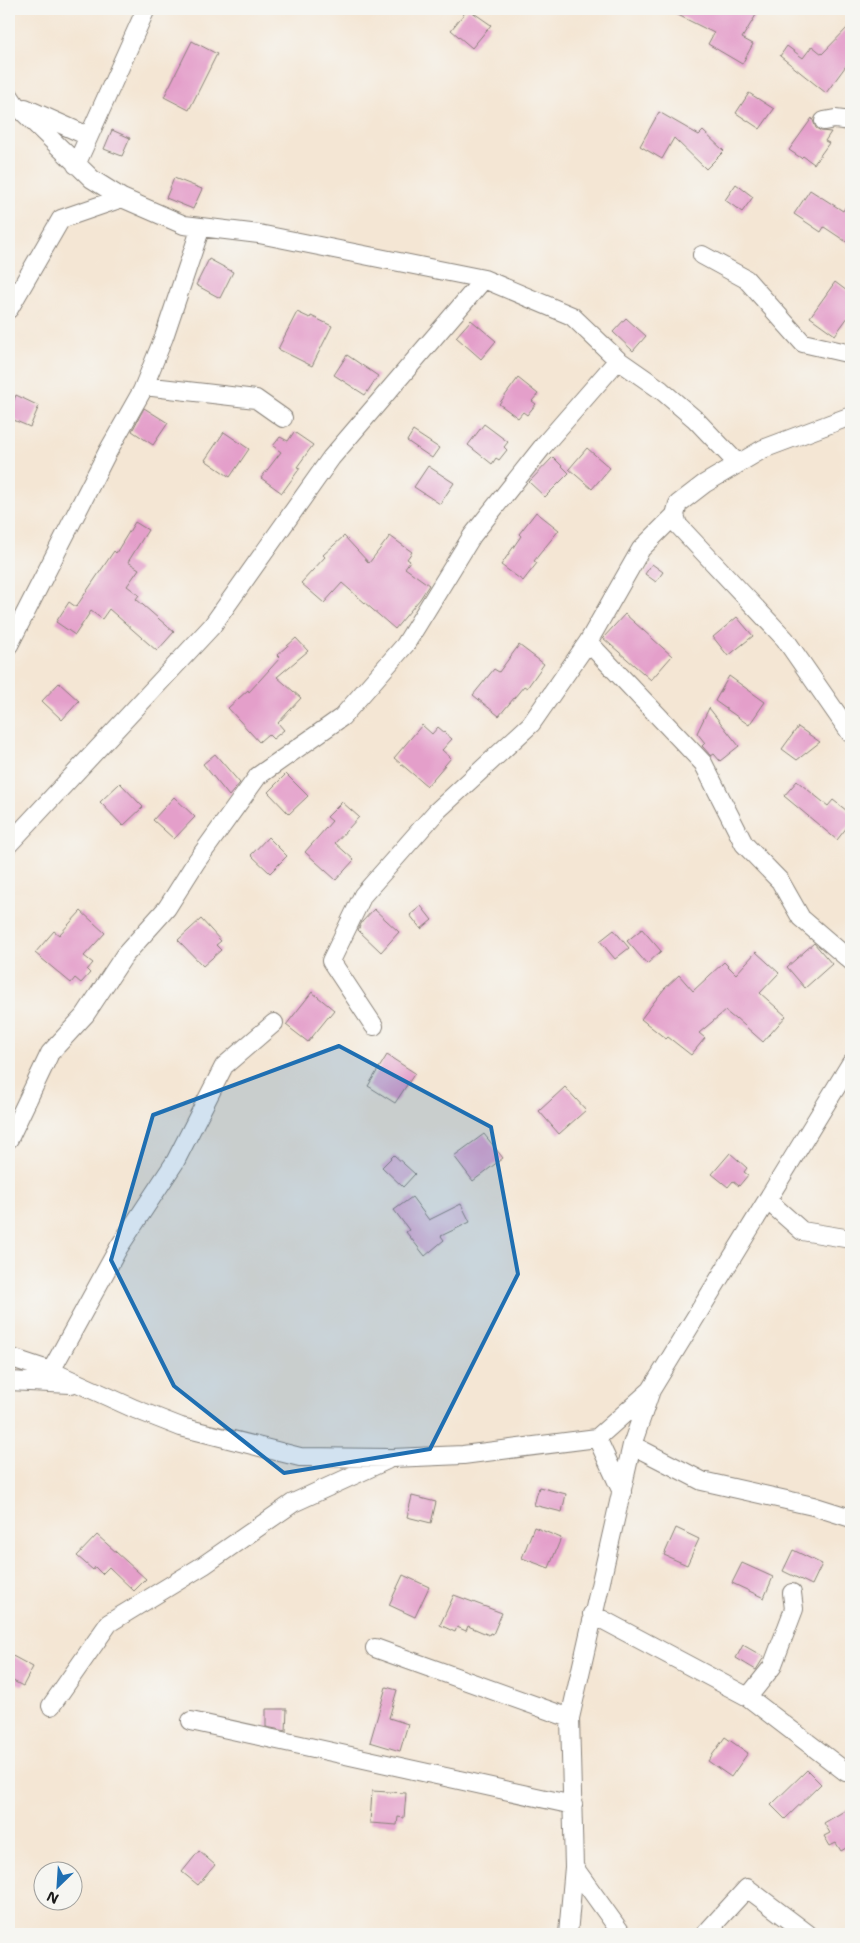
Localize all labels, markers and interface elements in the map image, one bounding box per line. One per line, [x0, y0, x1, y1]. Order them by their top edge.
north arrow [32, 1860, 82, 1910]
text: N [44, 1887, 61, 1908]

